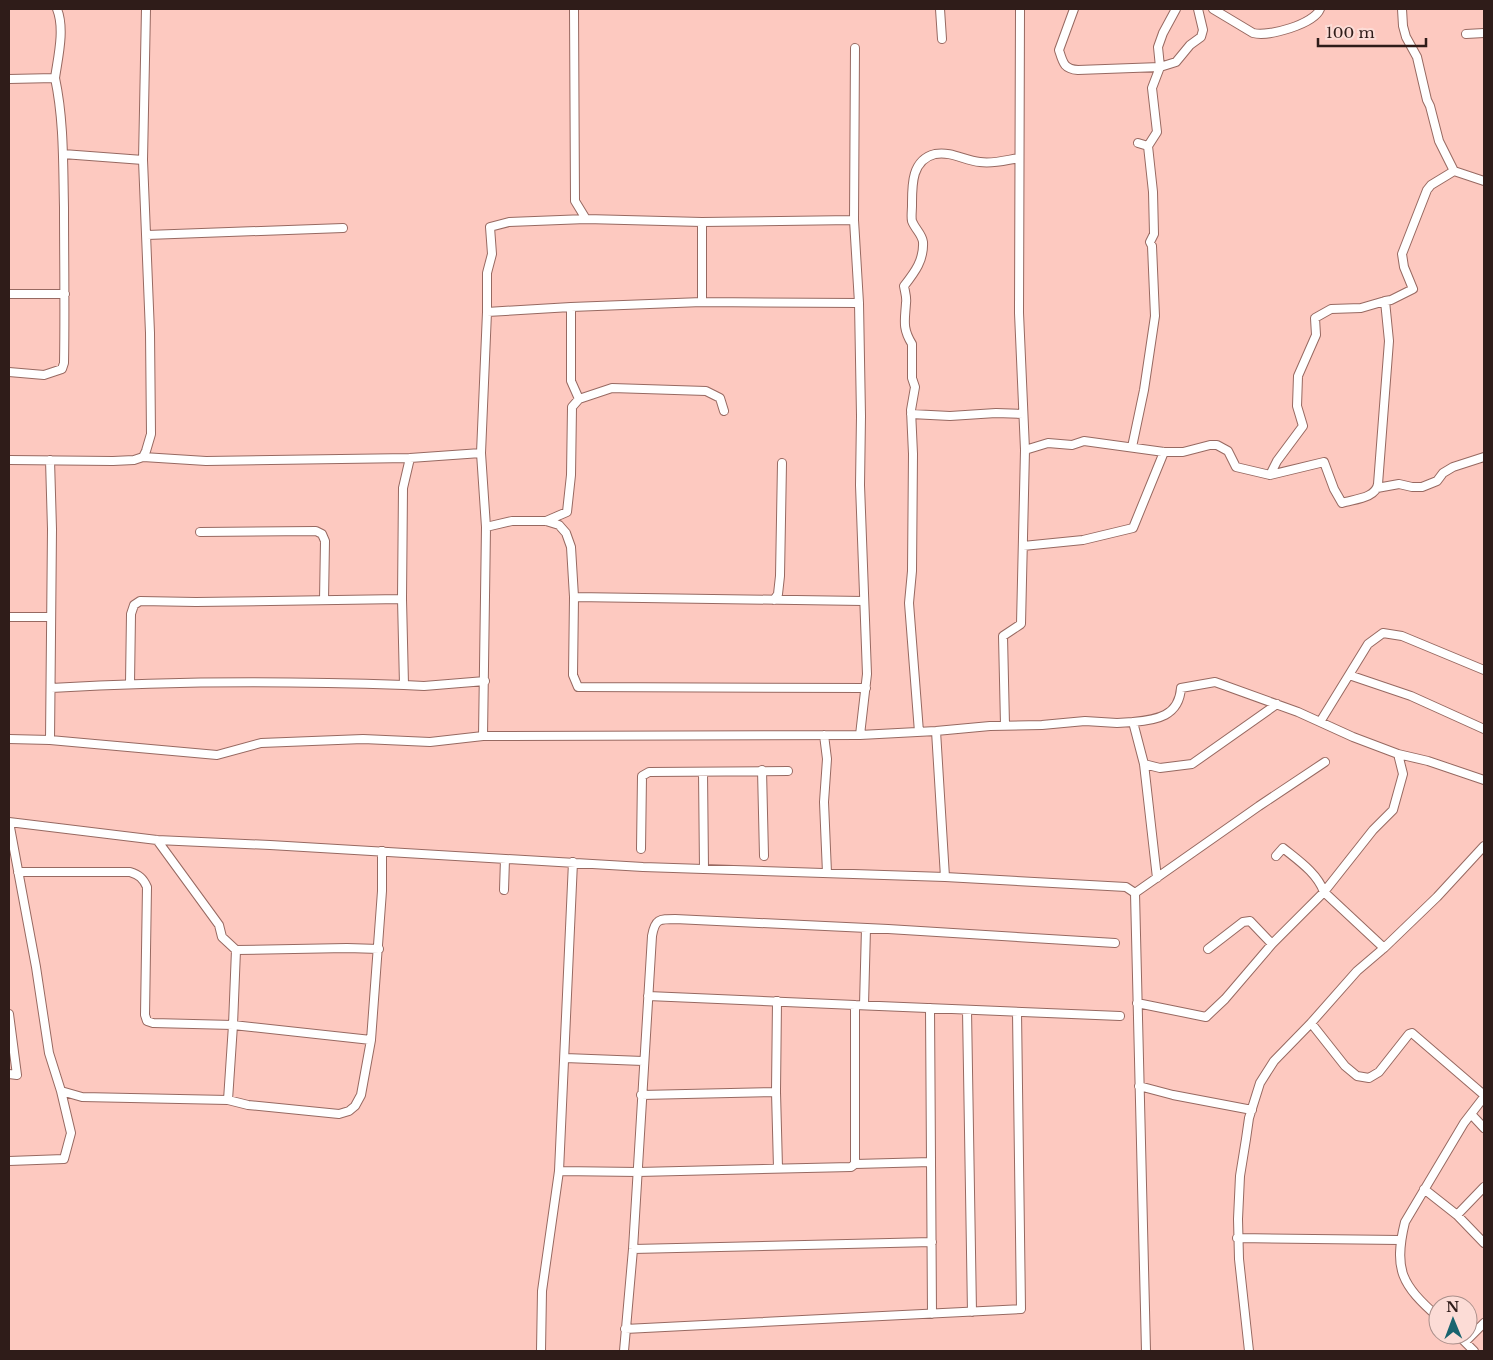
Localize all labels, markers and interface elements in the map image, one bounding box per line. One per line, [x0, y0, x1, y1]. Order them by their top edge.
scale bar [1318, 15, 1426, 47]
text: 100 m [1326, 23, 1375, 42]
north arrow [1428, 1295, 1478, 1345]
text: N [1446, 1298, 1460, 1316]

